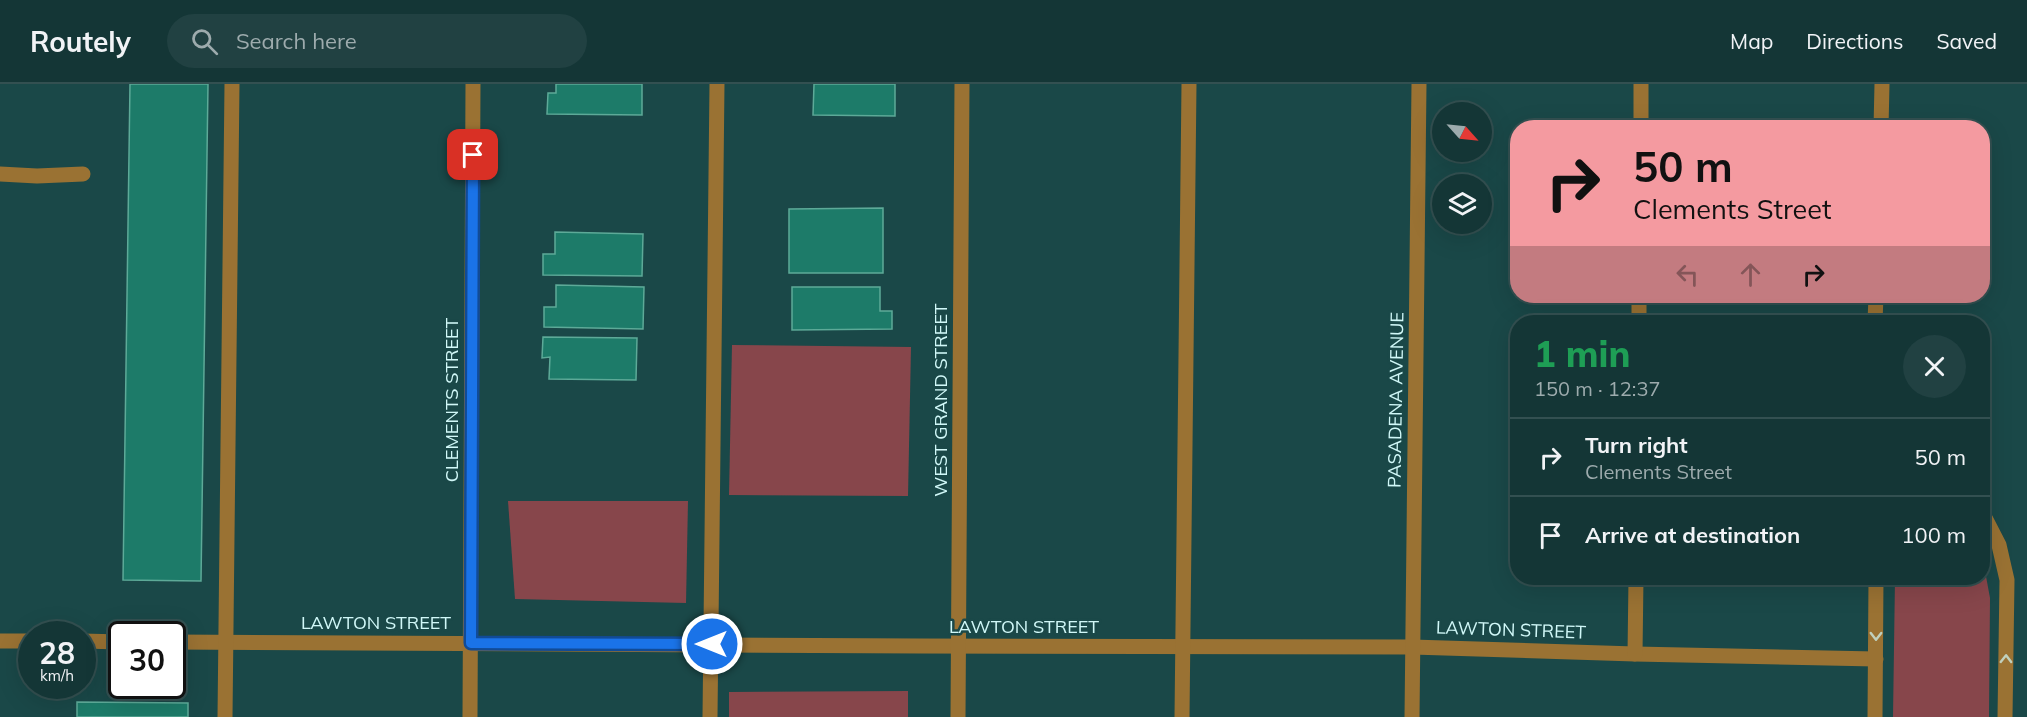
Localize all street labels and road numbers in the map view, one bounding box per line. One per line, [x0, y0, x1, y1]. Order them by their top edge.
street label: WEST GRAND STREET [929, 303, 952, 497]
street label: PASADENA AVENUE [1382, 312, 1409, 488]
street label: CLEMENTS STREET [440, 318, 463, 482]
street label: LAWTON STREET [301, 611, 451, 634]
street label: LAWTON STREET [949, 615, 1099, 638]
street label: LAWTON STREET [1436, 615, 1587, 644]

